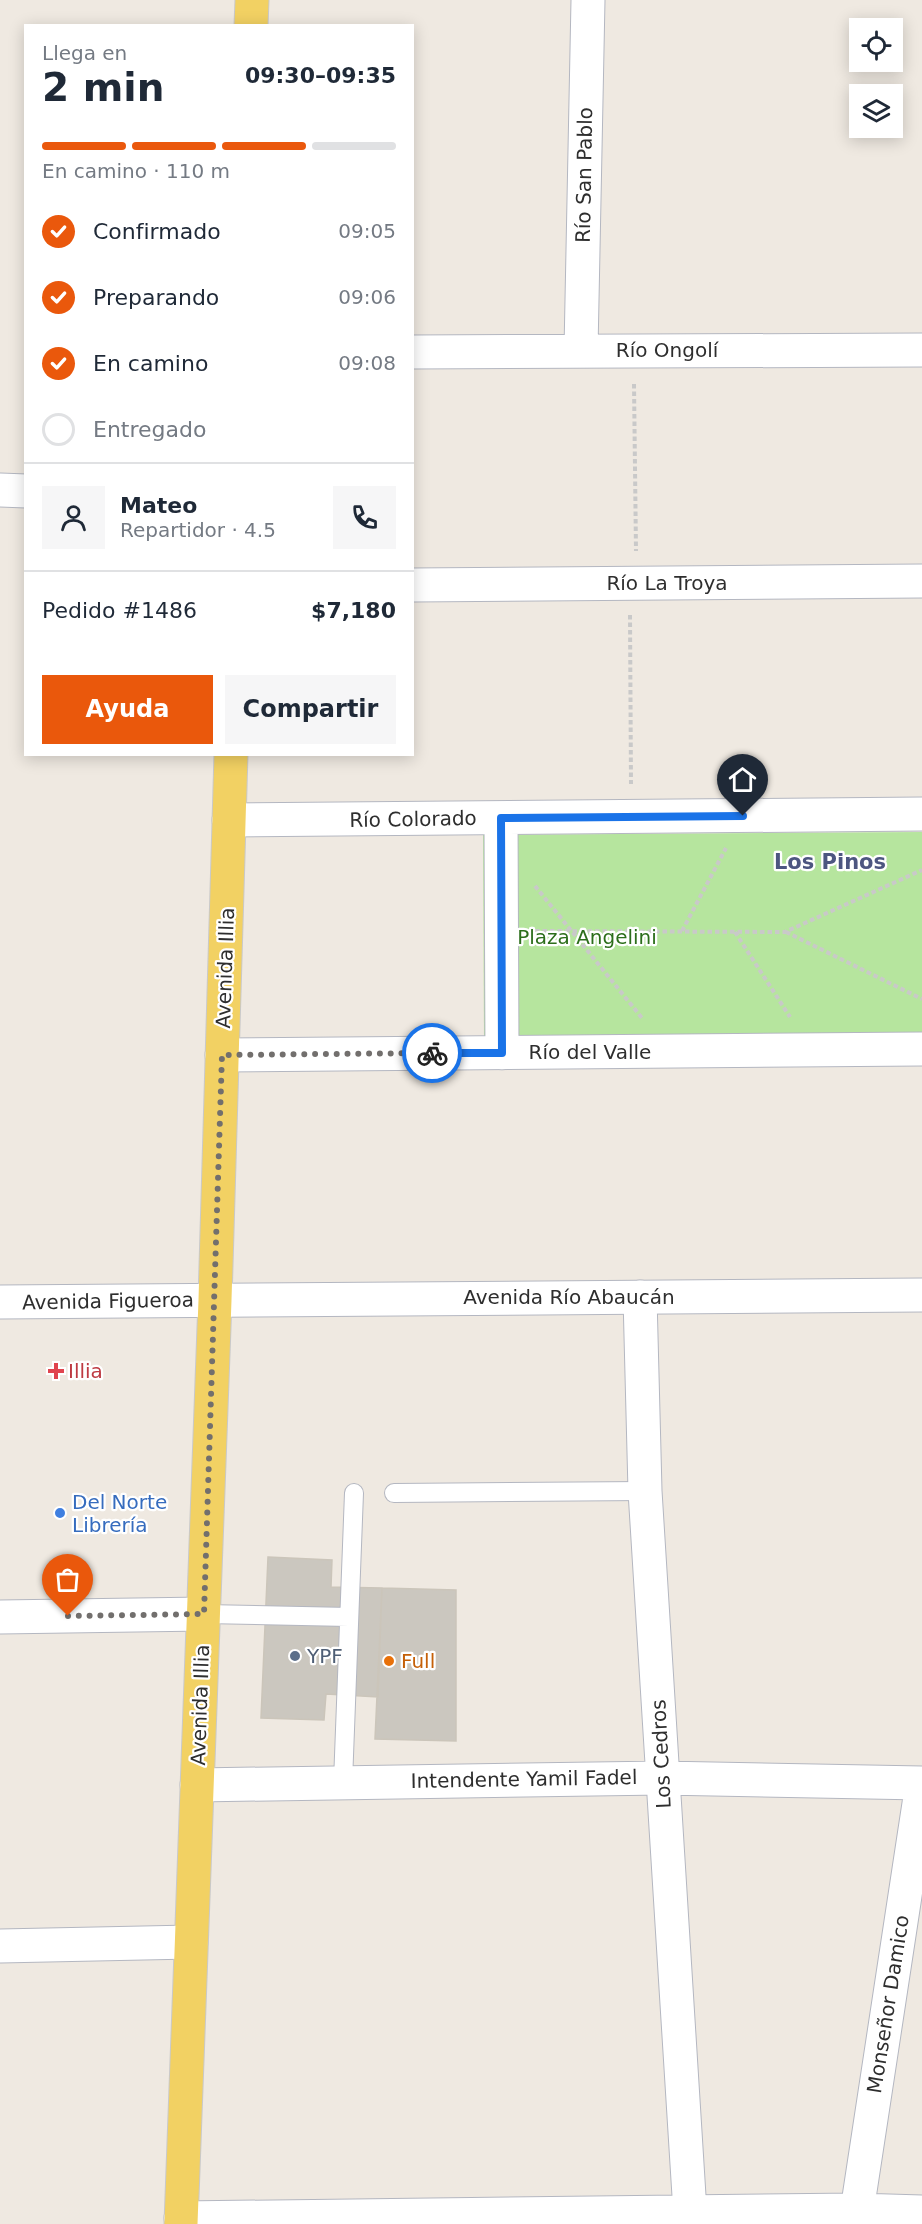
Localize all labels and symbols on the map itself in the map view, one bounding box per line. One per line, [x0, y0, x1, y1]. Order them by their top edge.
street label: Río San Pablo [571, 107, 597, 243]
street label: Río Ongolí [616, 338, 720, 362]
street label: Río La Troya [606, 571, 728, 595]
pin [717, 754, 768, 816]
street label: Río Colorado [349, 806, 477, 832]
district label: Los Pinos [774, 850, 886, 874]
street label: Avenida Illia [211, 907, 239, 1029]
park label: Plaza Angelini [517, 925, 657, 949]
courier [402, 1023, 462, 1083]
street label: Río del Valle [529, 1040, 651, 1064]
street label: Avenida Río Abaucán [463, 1285, 675, 1309]
street label: Avenida Figueroa [22, 1288, 194, 1314]
place label: Illia [68, 1359, 103, 1383]
marker: Illia [49, 1364, 63, 1378]
place label: Del Norte Librería [72, 1490, 167, 1537]
marker: Del Norte Librería [53, 1506, 67, 1520]
pin [42, 1554, 93, 1616]
street label: Avenida Illia [186, 1644, 214, 1766]
place label: YPF [306, 1644, 343, 1668]
marker: YPF [288, 1649, 302, 1663]
place label: Full [401, 1649, 435, 1673]
marker: Full [382, 1654, 396, 1668]
street label: Los Cedros [646, 1699, 676, 1809]
street label: Intendente Yamil Fadel [410, 1765, 638, 1793]
street label: Monseñor Damico [862, 1913, 914, 2095]

